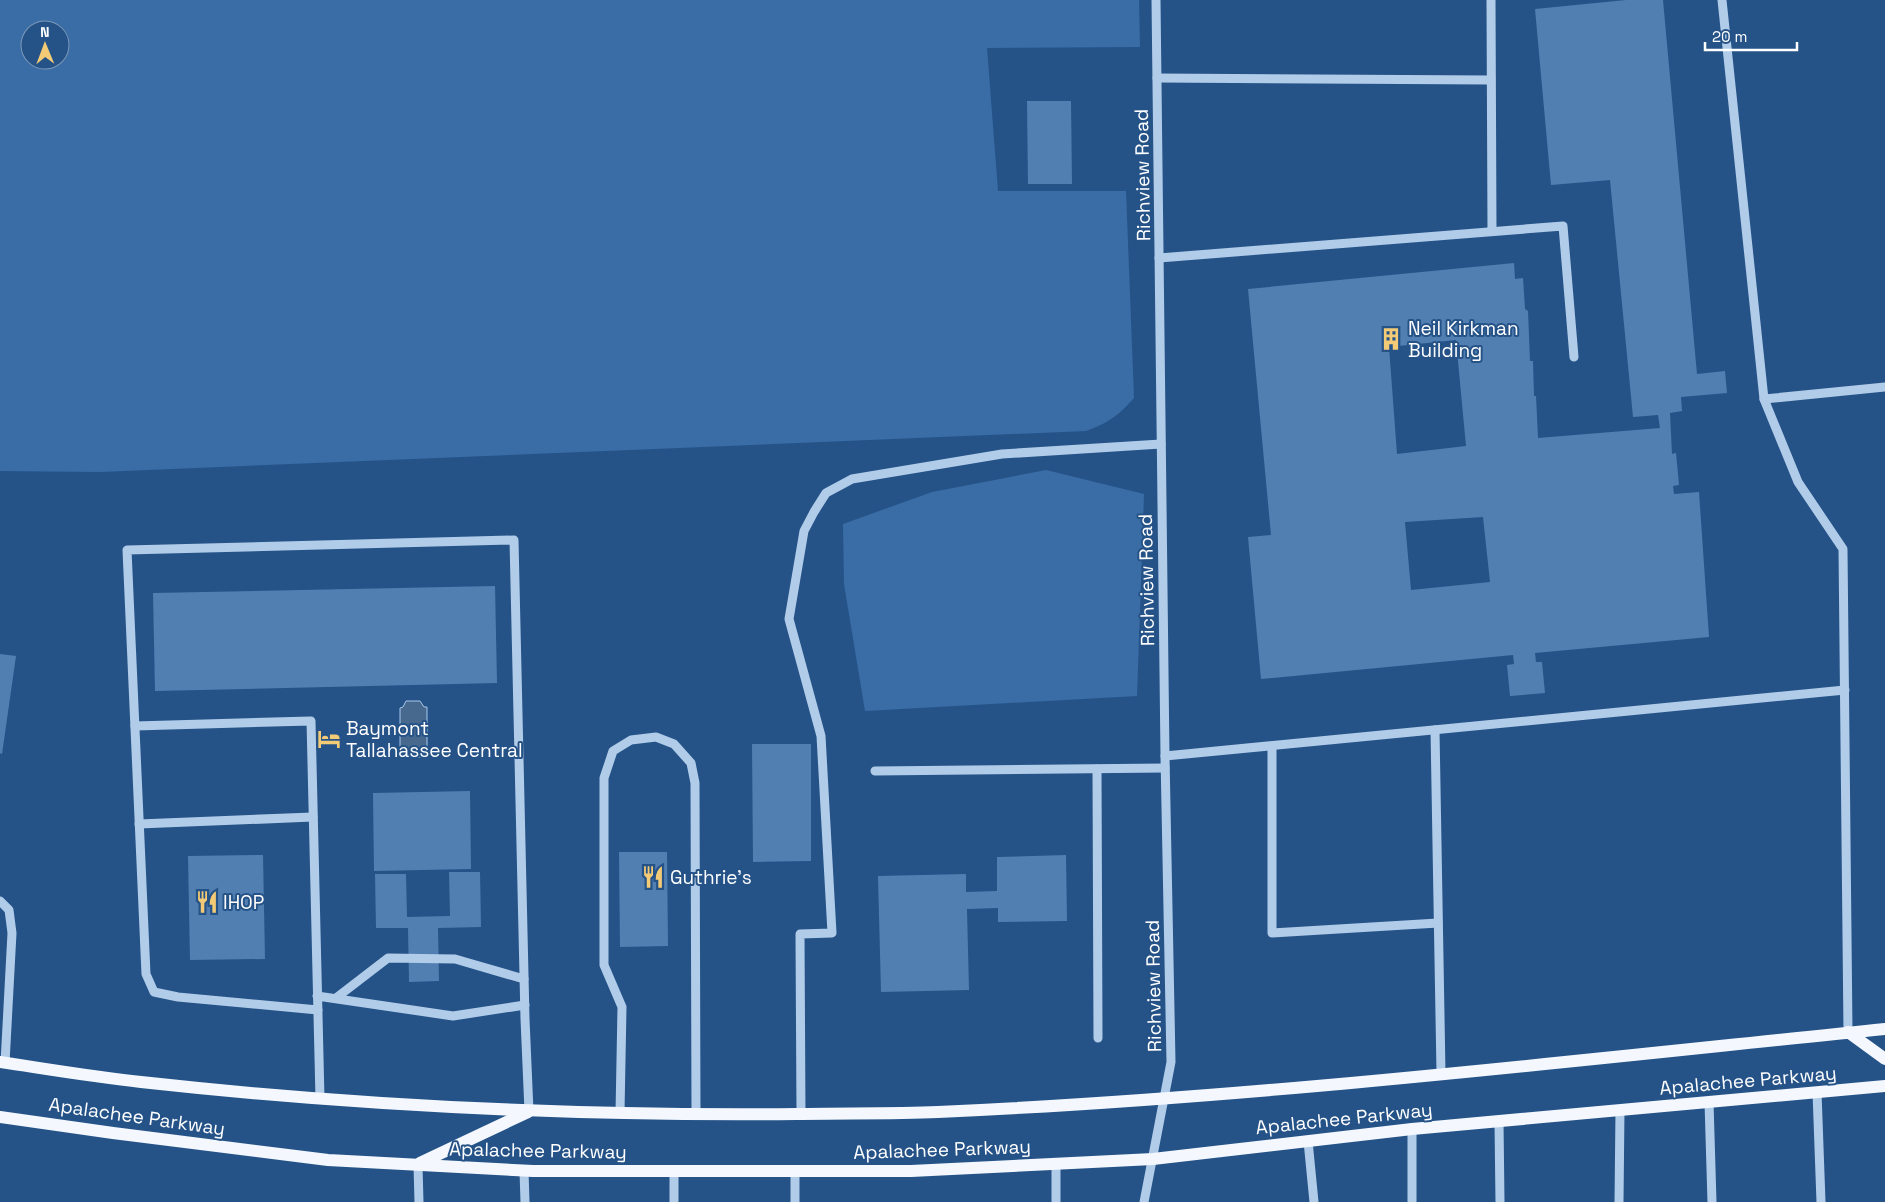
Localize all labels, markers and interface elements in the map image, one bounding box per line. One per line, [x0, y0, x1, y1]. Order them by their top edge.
north arrow [20, 20, 70, 70]
scale bar [1705, 20, 1798, 52]
text: N [40, 23, 50, 41]
text: 20 m [1712, 27, 1747, 46]
street label: Richview Road [1129, 109, 1156, 241]
place label: Neil Kirkman Building [1408, 316, 1519, 363]
building icon: Neil Kirkman Building [1378, 326, 1404, 352]
street label: Richview Road [1133, 514, 1160, 646]
place label: Baymont Tallahassee Central [346, 716, 523, 763]
hotel icon: Baymont Tallahassee Central [316, 726, 342, 752]
restaurant icon: Guthrie's [640, 864, 666, 890]
place label: Guthrie's [670, 865, 752, 890]
restaurant icon: IHOP [194, 889, 220, 915]
place label: IHOP [223, 890, 264, 915]
street label: Richview Road [1140, 920, 1167, 1052]
street label: Apalachee Parkway [1658, 1060, 1838, 1101]
street label: Apalachee Parkway [47, 1092, 227, 1141]
street label: Apalachee Parkway [1254, 1097, 1434, 1140]
street label: Apalachee Parkway [853, 1134, 1031, 1165]
street label: Apalachee Parkway [449, 1136, 627, 1165]

